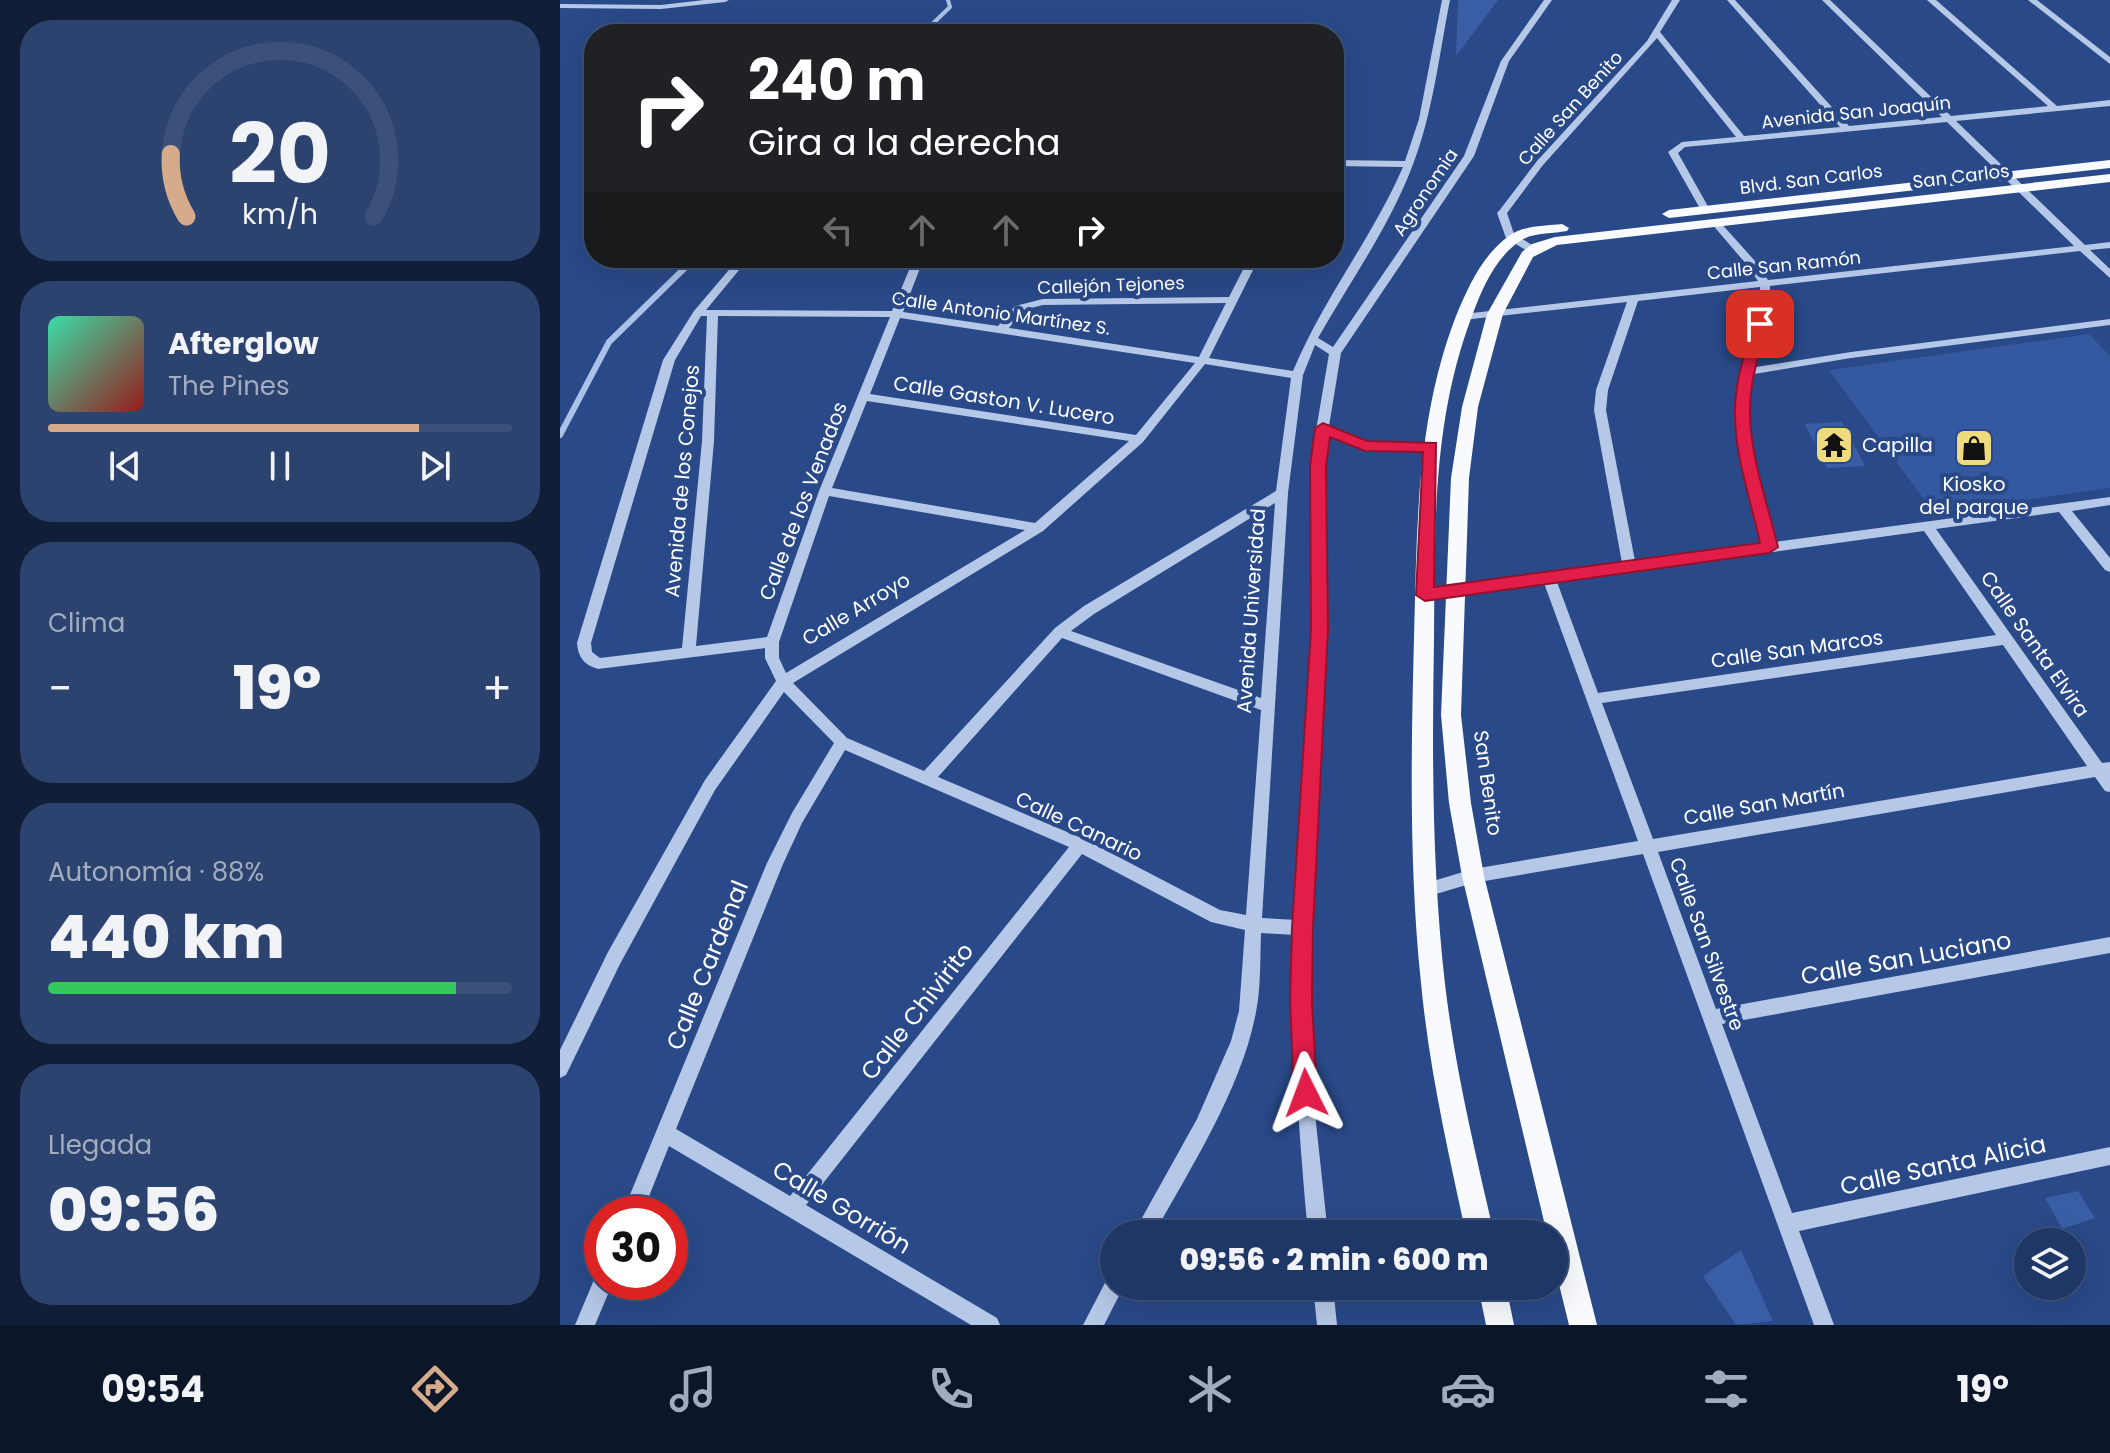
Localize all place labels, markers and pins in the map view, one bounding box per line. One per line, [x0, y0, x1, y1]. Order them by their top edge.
pin [1726, 290, 1794, 358]
temple icon: Capilla [1813, 424, 1855, 466]
shop icon: Kiosko del parque [1953, 427, 1995, 469]
place label: Capilla [1862, 431, 1933, 459]
place label: Kiosko del parque [1919, 470, 2029, 521]

